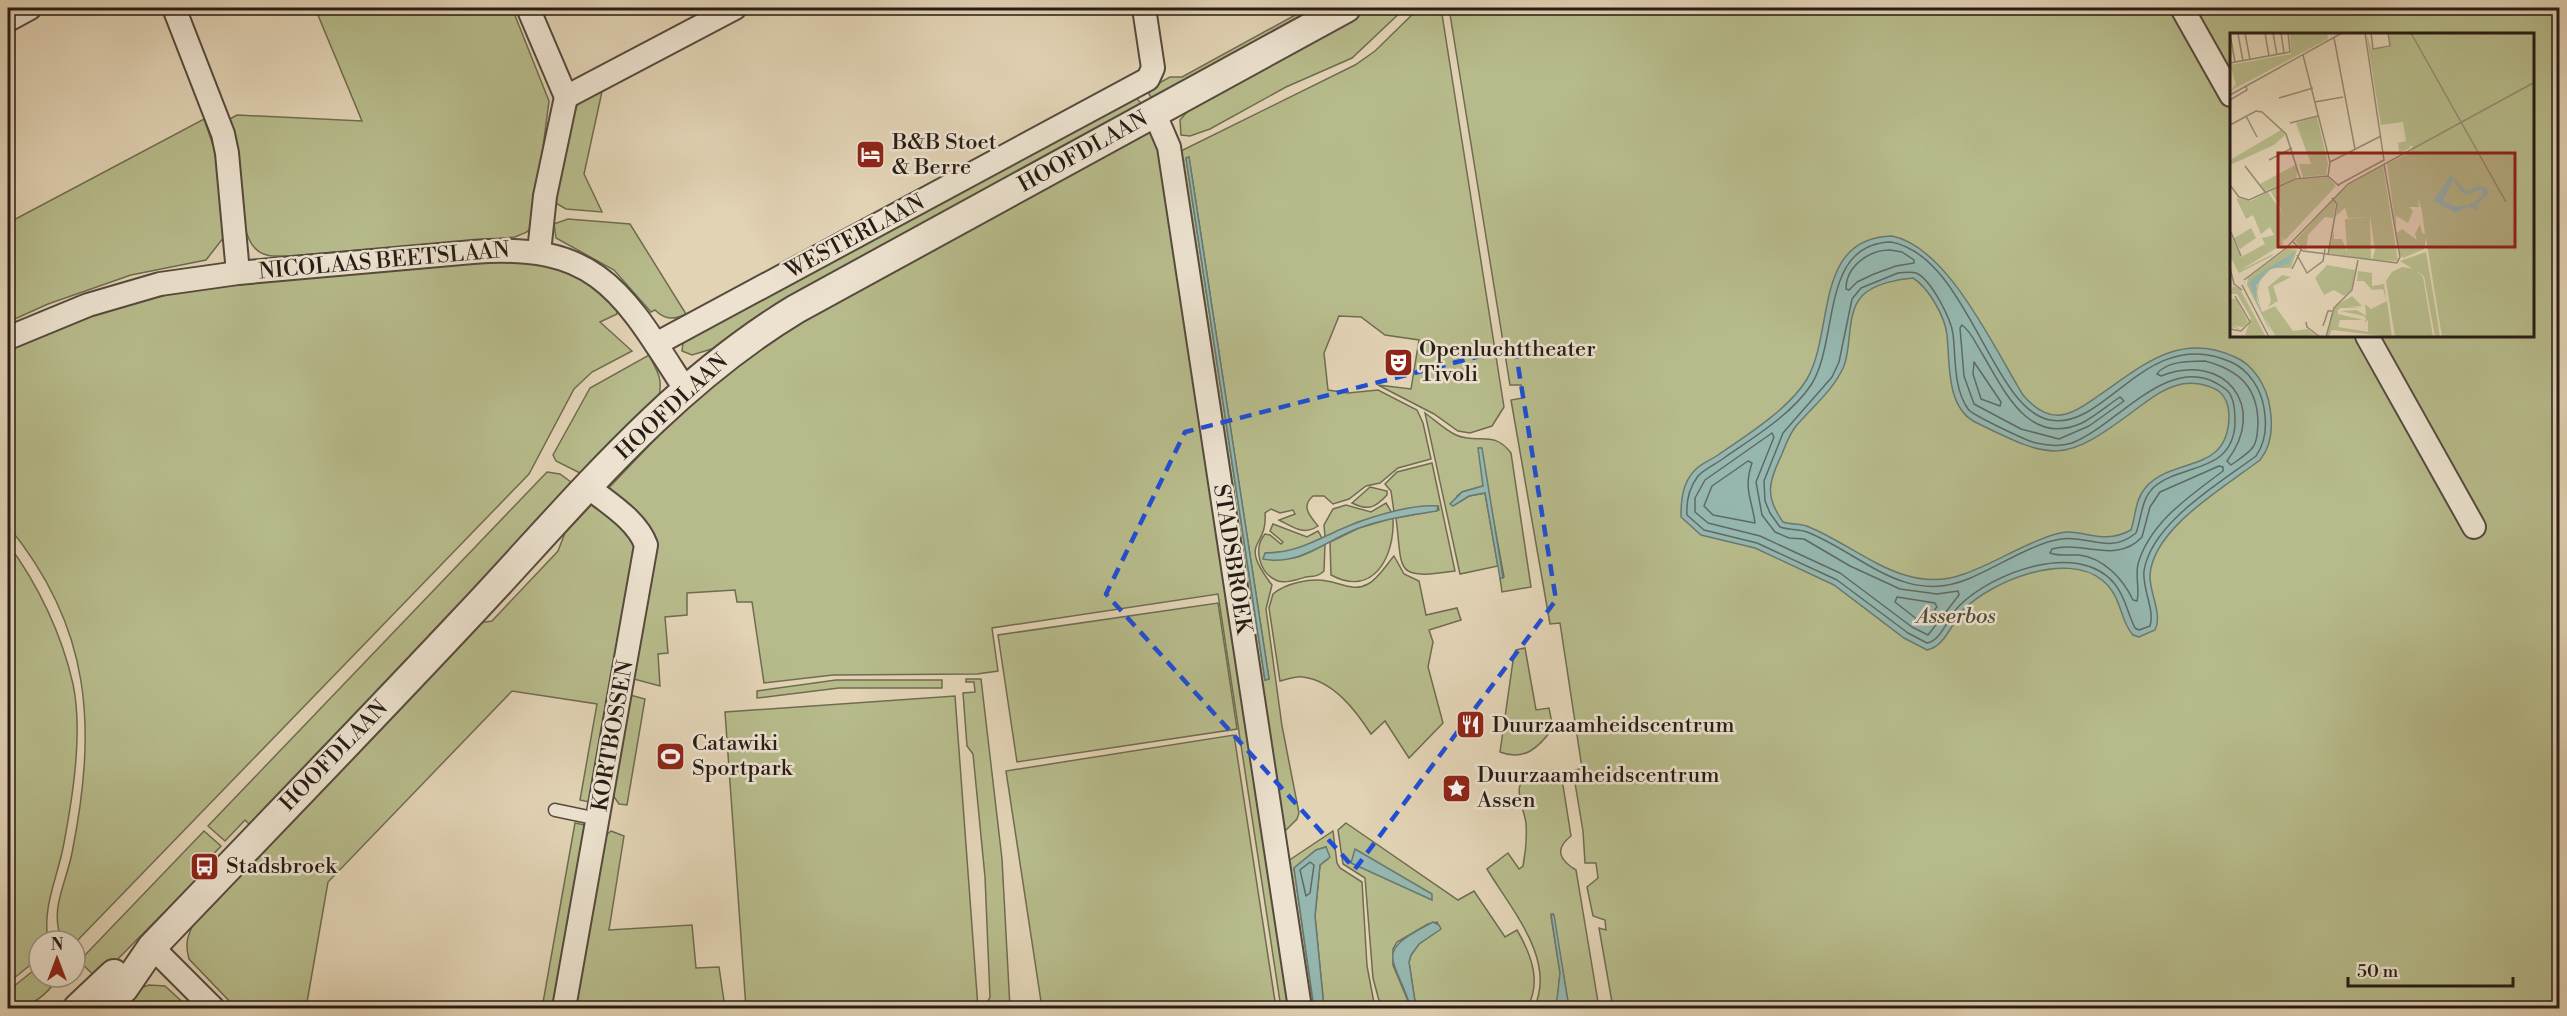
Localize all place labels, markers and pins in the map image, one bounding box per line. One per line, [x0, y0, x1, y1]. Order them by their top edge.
place label: B&B Stoet & Berre [891, 129, 997, 181]
hotel icon: B&B Stoet & Berre [855, 139, 887, 171]
place label: Openluchttheater Tivoli [1419, 336, 1596, 388]
theatre icon: Openluchttheater Tivoli [1382, 346, 1414, 378]
restaurant icon: Duurzaamheidscentrum [1455, 709, 1487, 741]
place label: Duurzaamheidscentrum [1492, 712, 1734, 739]
place label: Catawiki Sportpark [692, 730, 794, 782]
sports icon: Catawiki Sportpark [655, 740, 687, 772]
place label: Duurzaamheidscentrum Assen [1476, 762, 1719, 814]
place icon: Duurzaamheidscentrum Assen [1440, 772, 1472, 804]
bus stop icon: Stadsbroek [189, 850, 221, 882]
place label: Stadsbroek [226, 853, 338, 880]

